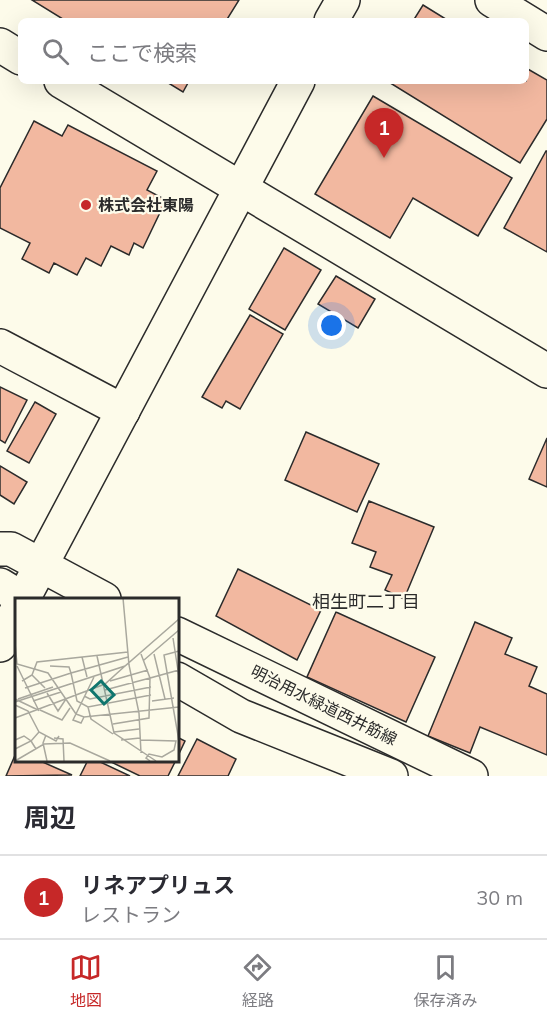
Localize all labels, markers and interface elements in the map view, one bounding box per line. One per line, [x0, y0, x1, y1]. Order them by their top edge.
search box [18, 18, 529, 84]
icon: search [39, 35, 72, 68]
text: ここで検索 [87, 39, 197, 67]
pin: 1 [364, 108, 404, 158]
place label: 株式会社東陽 [98, 195, 194, 215]
marker: 株式会社東陽 [79, 198, 93, 212]
your location [317, 311, 346, 340]
district label: 相生町二丁目 [312, 590, 420, 613]
inset map [15, 598, 178, 761]
street label: 明治用水緑道西井筋線 [248, 661, 400, 749]
text: 周辺 [24, 801, 76, 834]
text: リネアプリュス [81, 871, 235, 899]
text: 1 [38, 885, 50, 910]
text: 30 m [476, 885, 523, 910]
text: レストラン [81, 902, 181, 927]
tab: 地図 [69, 951, 102, 1011]
tab: 経路 [241, 951, 274, 1011]
tab: 保存済み [413, 951, 477, 1011]

